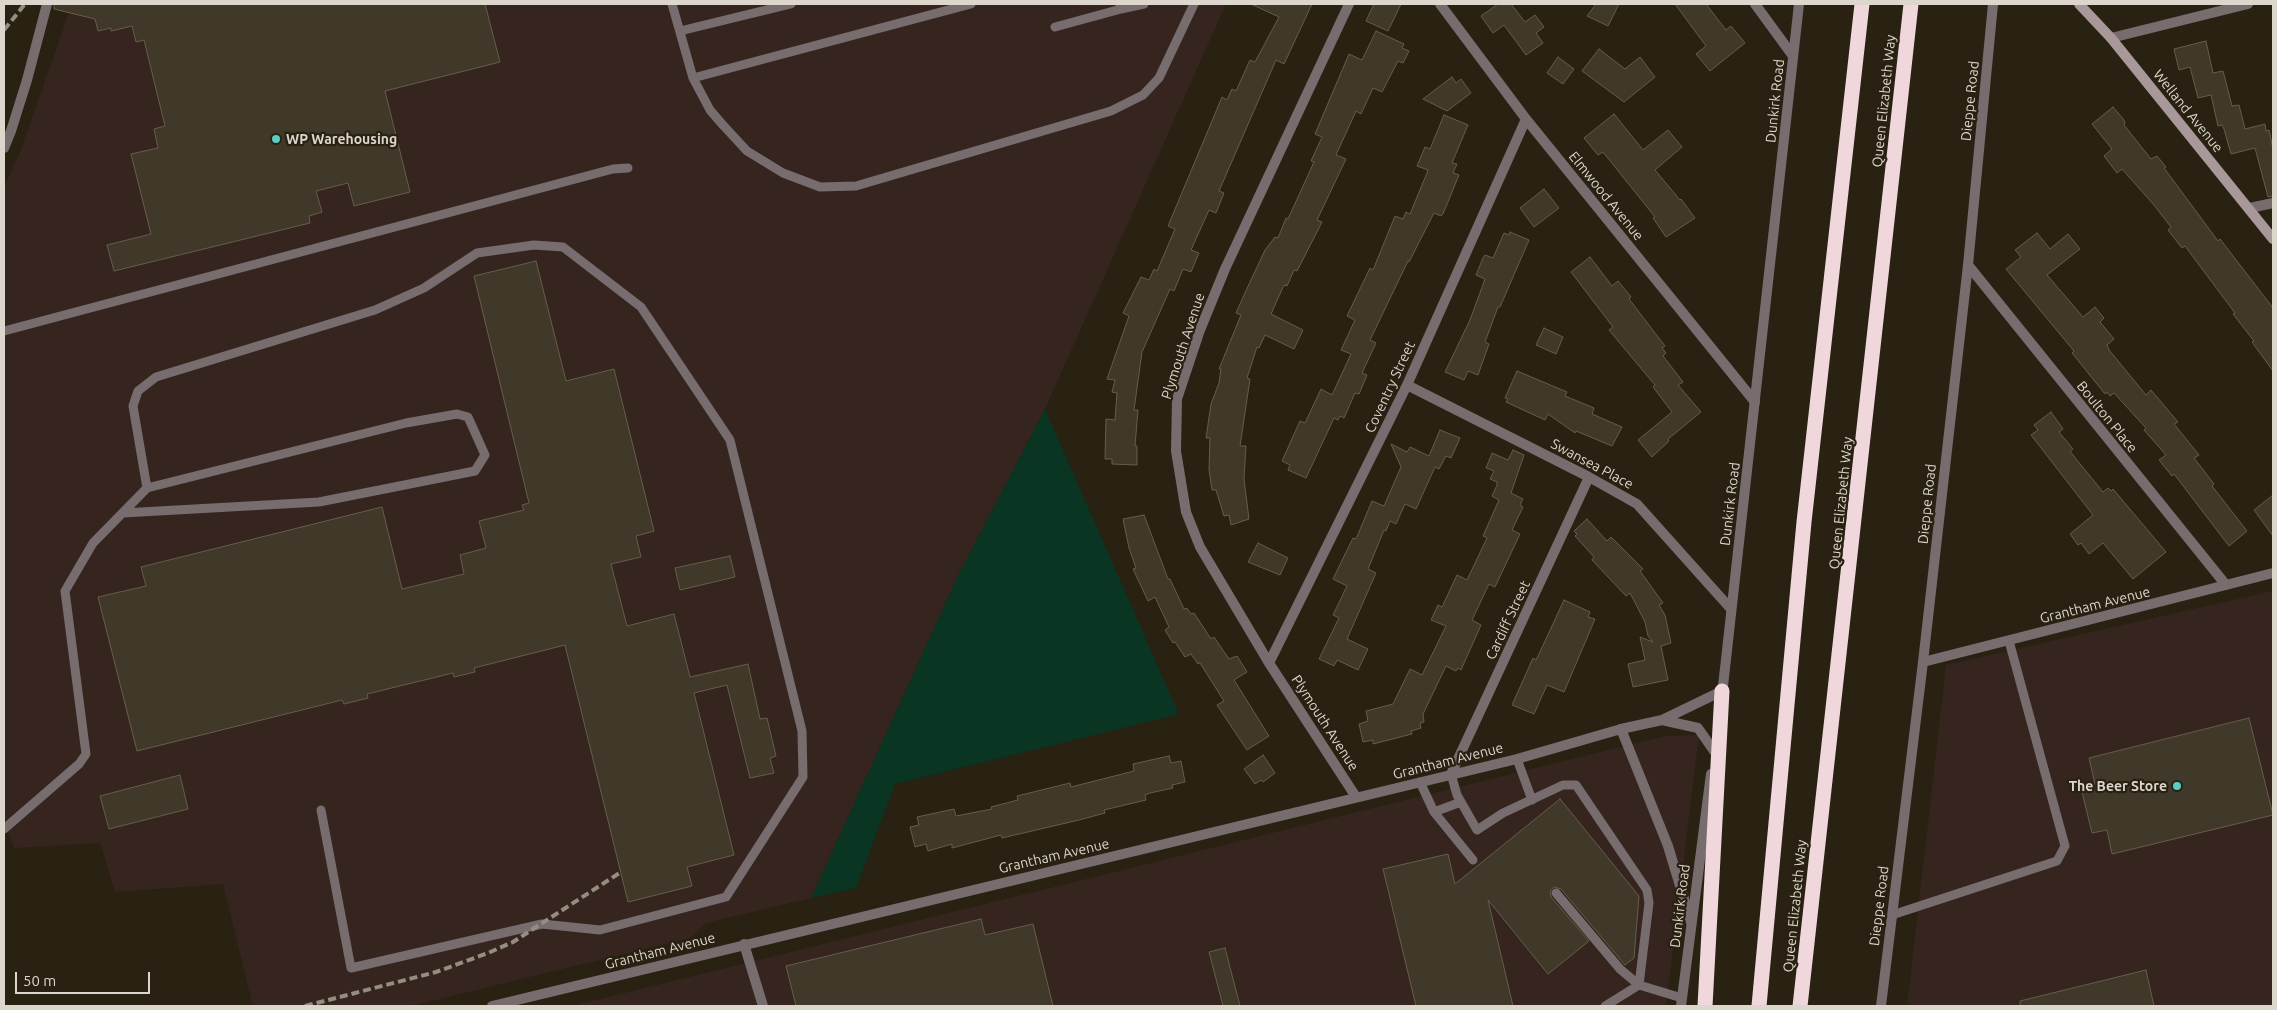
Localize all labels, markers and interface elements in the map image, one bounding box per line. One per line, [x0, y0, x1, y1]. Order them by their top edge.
street label: Queen Elizabeth Way [1869, 34, 1899, 168]
street label: Dunkirk Road [1762, 58, 1788, 144]
street label: Dieppe Road [1957, 60, 1983, 142]
street label: Welland Avenue [2150, 66, 2226, 156]
place label: WP Warehousing [286, 131, 397, 147]
marker: WP Warehousing [270, 133, 282, 145]
street label: Elmwood Avenue [1565, 148, 1647, 244]
street label: Plymouth Avenue [1158, 291, 1208, 401]
street label: Coventry Street [1361, 338, 1419, 436]
street label: Boulton Place [2073, 378, 2141, 456]
street label: Swansea Place [1548, 435, 1636, 493]
street label: Queen Elizabeth Way [1826, 436, 1856, 570]
street label: Dunkirk Road [1717, 461, 1743, 547]
street label: Dieppe Road [1914, 463, 1940, 545]
street label: Cardiff Street [1482, 578, 1534, 662]
street label: Grantham Avenue [2038, 583, 2152, 627]
street label: Plymouth Avenue [1288, 672, 1362, 774]
street label: Grantham Avenue [1391, 739, 1505, 783]
place label: The Beer Store [2069, 778, 2167, 794]
marker: The Beer Store [2171, 780, 2183, 792]
street label: Grantham Avenue [997, 835, 1111, 877]
street label: Queen Elizabeth Way [1780, 839, 1810, 973]
street label: Dunkirk Road [1667, 863, 1693, 949]
street label: Dieppe Road [1866, 865, 1892, 947]
street label: Grantham Avenue [603, 929, 717, 973]
scale bar [18, 962, 152, 994]
text: 50 m [23, 972, 56, 989]

